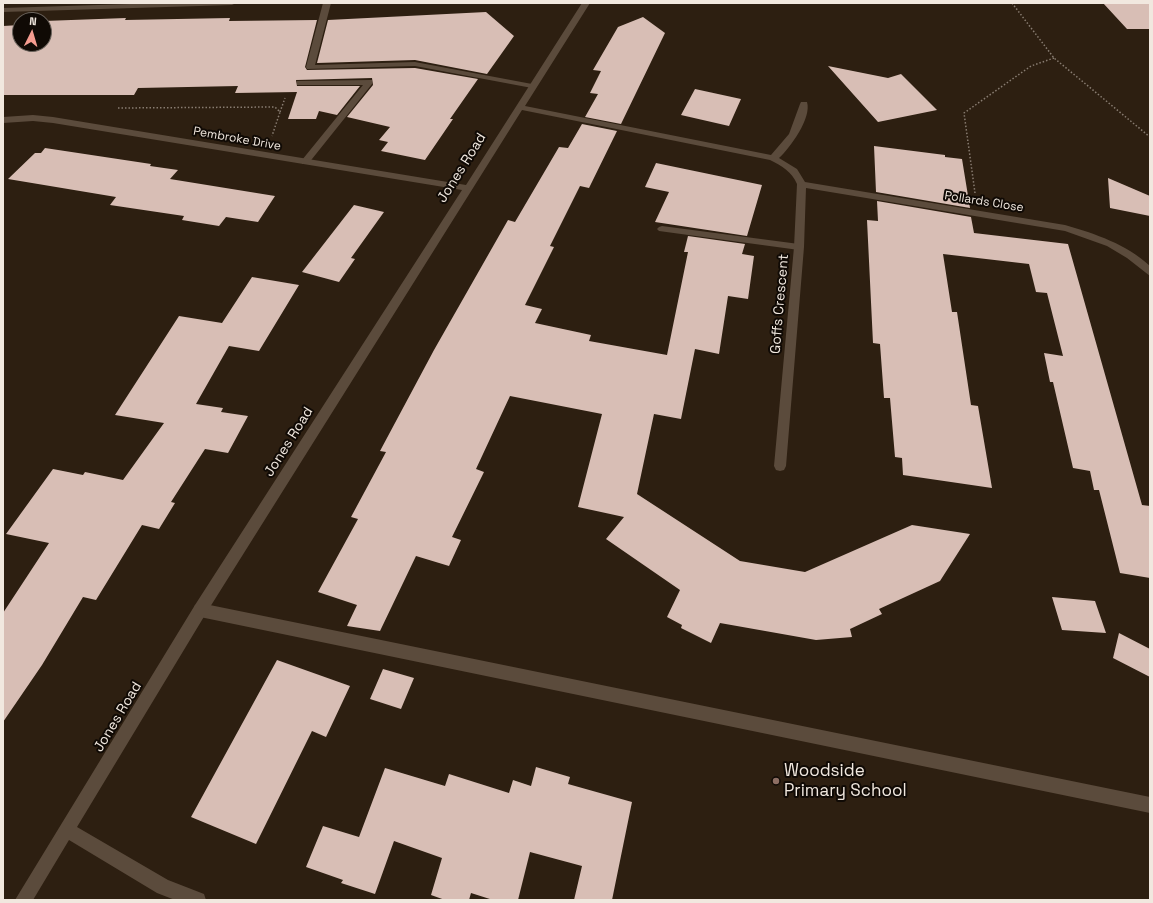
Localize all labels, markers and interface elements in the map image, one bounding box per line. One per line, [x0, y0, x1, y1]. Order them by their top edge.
north arrow [12, 12, 52, 52]
text: N [29, 14, 37, 28]
street label: Pembroke Drive [192, 124, 282, 154]
street label: Jones Road [434, 130, 490, 206]
street label: Pollards Close [943, 189, 1025, 215]
street label: Goffs Crescent [767, 253, 793, 355]
street label: Jones Road [261, 404, 317, 480]
street label: Jones Road [91, 679, 145, 755]
place label: Woodside Primary School [784, 761, 907, 801]
marker: Woodside Primary School [771, 776, 781, 786]

